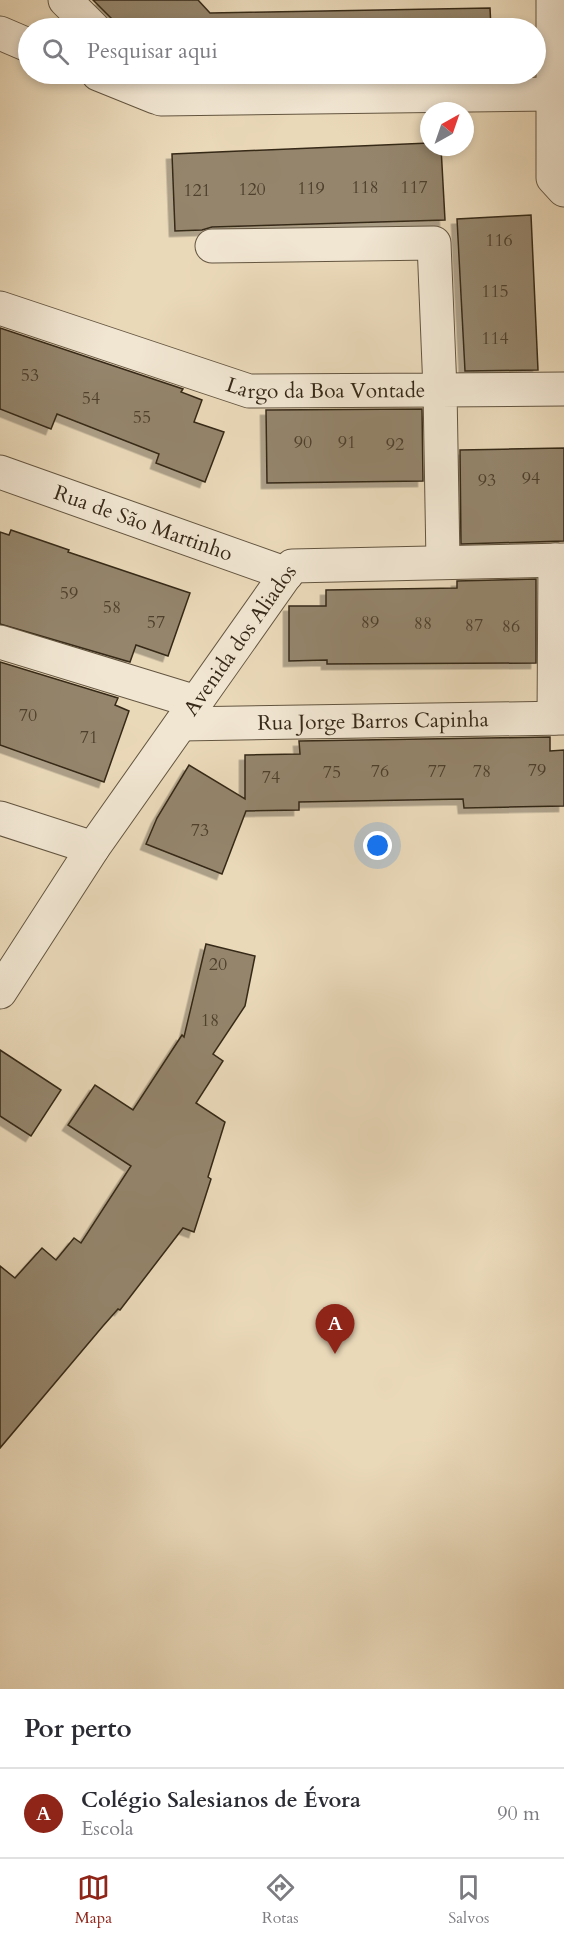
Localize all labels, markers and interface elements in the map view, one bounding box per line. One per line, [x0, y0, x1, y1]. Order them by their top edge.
search box [18, 18, 546, 84]
icon: search [39, 35, 72, 68]
text: Pesquisar aqui [87, 36, 218, 66]
north arrow [420, 102, 474, 156]
house number: 118 [351, 175, 379, 200]
house number: 117 [400, 175, 428, 200]
house number: 119 [297, 176, 325, 201]
house number: 120 [238, 177, 266, 202]
house number: 121 [183, 178, 211, 203]
house number: 116 [485, 228, 513, 253]
house number: 115 [481, 279, 509, 304]
house number: 114 [481, 326, 509, 351]
house number: 53 [21, 363, 39, 388]
street label: Largo da Boa Vontade [222, 370, 425, 406]
house number: 54 [82, 386, 100, 411]
house number: 55 [133, 405, 151, 430]
house number: 90 [294, 430, 312, 455]
house number: 91 [338, 430, 356, 455]
house number: 92 [386, 432, 404, 457]
house number: 94 [522, 466, 540, 491]
house number: 93 [478, 468, 496, 493]
street label: Rua de São Martinho [50, 478, 236, 568]
street label: Avenida dos Aliados [177, 559, 304, 722]
house number: 59 [60, 581, 78, 606]
house number: 58 [103, 595, 121, 620]
house number: 57 [147, 610, 165, 635]
house number: 89 [361, 610, 379, 635]
house number: 88 [414, 611, 432, 636]
house number: 87 [465, 613, 483, 638]
house number: 86 [502, 614, 520, 639]
house number: 70 [19, 703, 37, 728]
street label: Rua Jorge Barros Capinha [257, 705, 489, 738]
house number: 71 [80, 725, 98, 750]
house number: 79 [528, 758, 546, 783]
house number: 76 [371, 759, 389, 784]
house number: 77 [428, 759, 446, 784]
house number: 78 [473, 759, 491, 784]
house number: 75 [323, 760, 341, 785]
house number: 74 [262, 765, 280, 790]
house number: 73 [191, 818, 209, 843]
your location [363, 831, 392, 860]
house number: 20 [209, 952, 227, 977]
house number: 18 [201, 1008, 219, 1033]
pin: A [316, 1304, 354, 1354]
text: Por perto [24, 1711, 132, 1746]
text: Colégio Salesianos de Évora [81, 1785, 361, 1815]
text: A [36, 1800, 51, 1827]
text: 90 m [497, 1800, 540, 1827]
text: Escola [81, 1815, 134, 1842]
tab: Mapa [75, 1871, 112, 1929]
tab: Rotas [262, 1871, 299, 1929]
tab: Salvos [448, 1871, 489, 1929]

